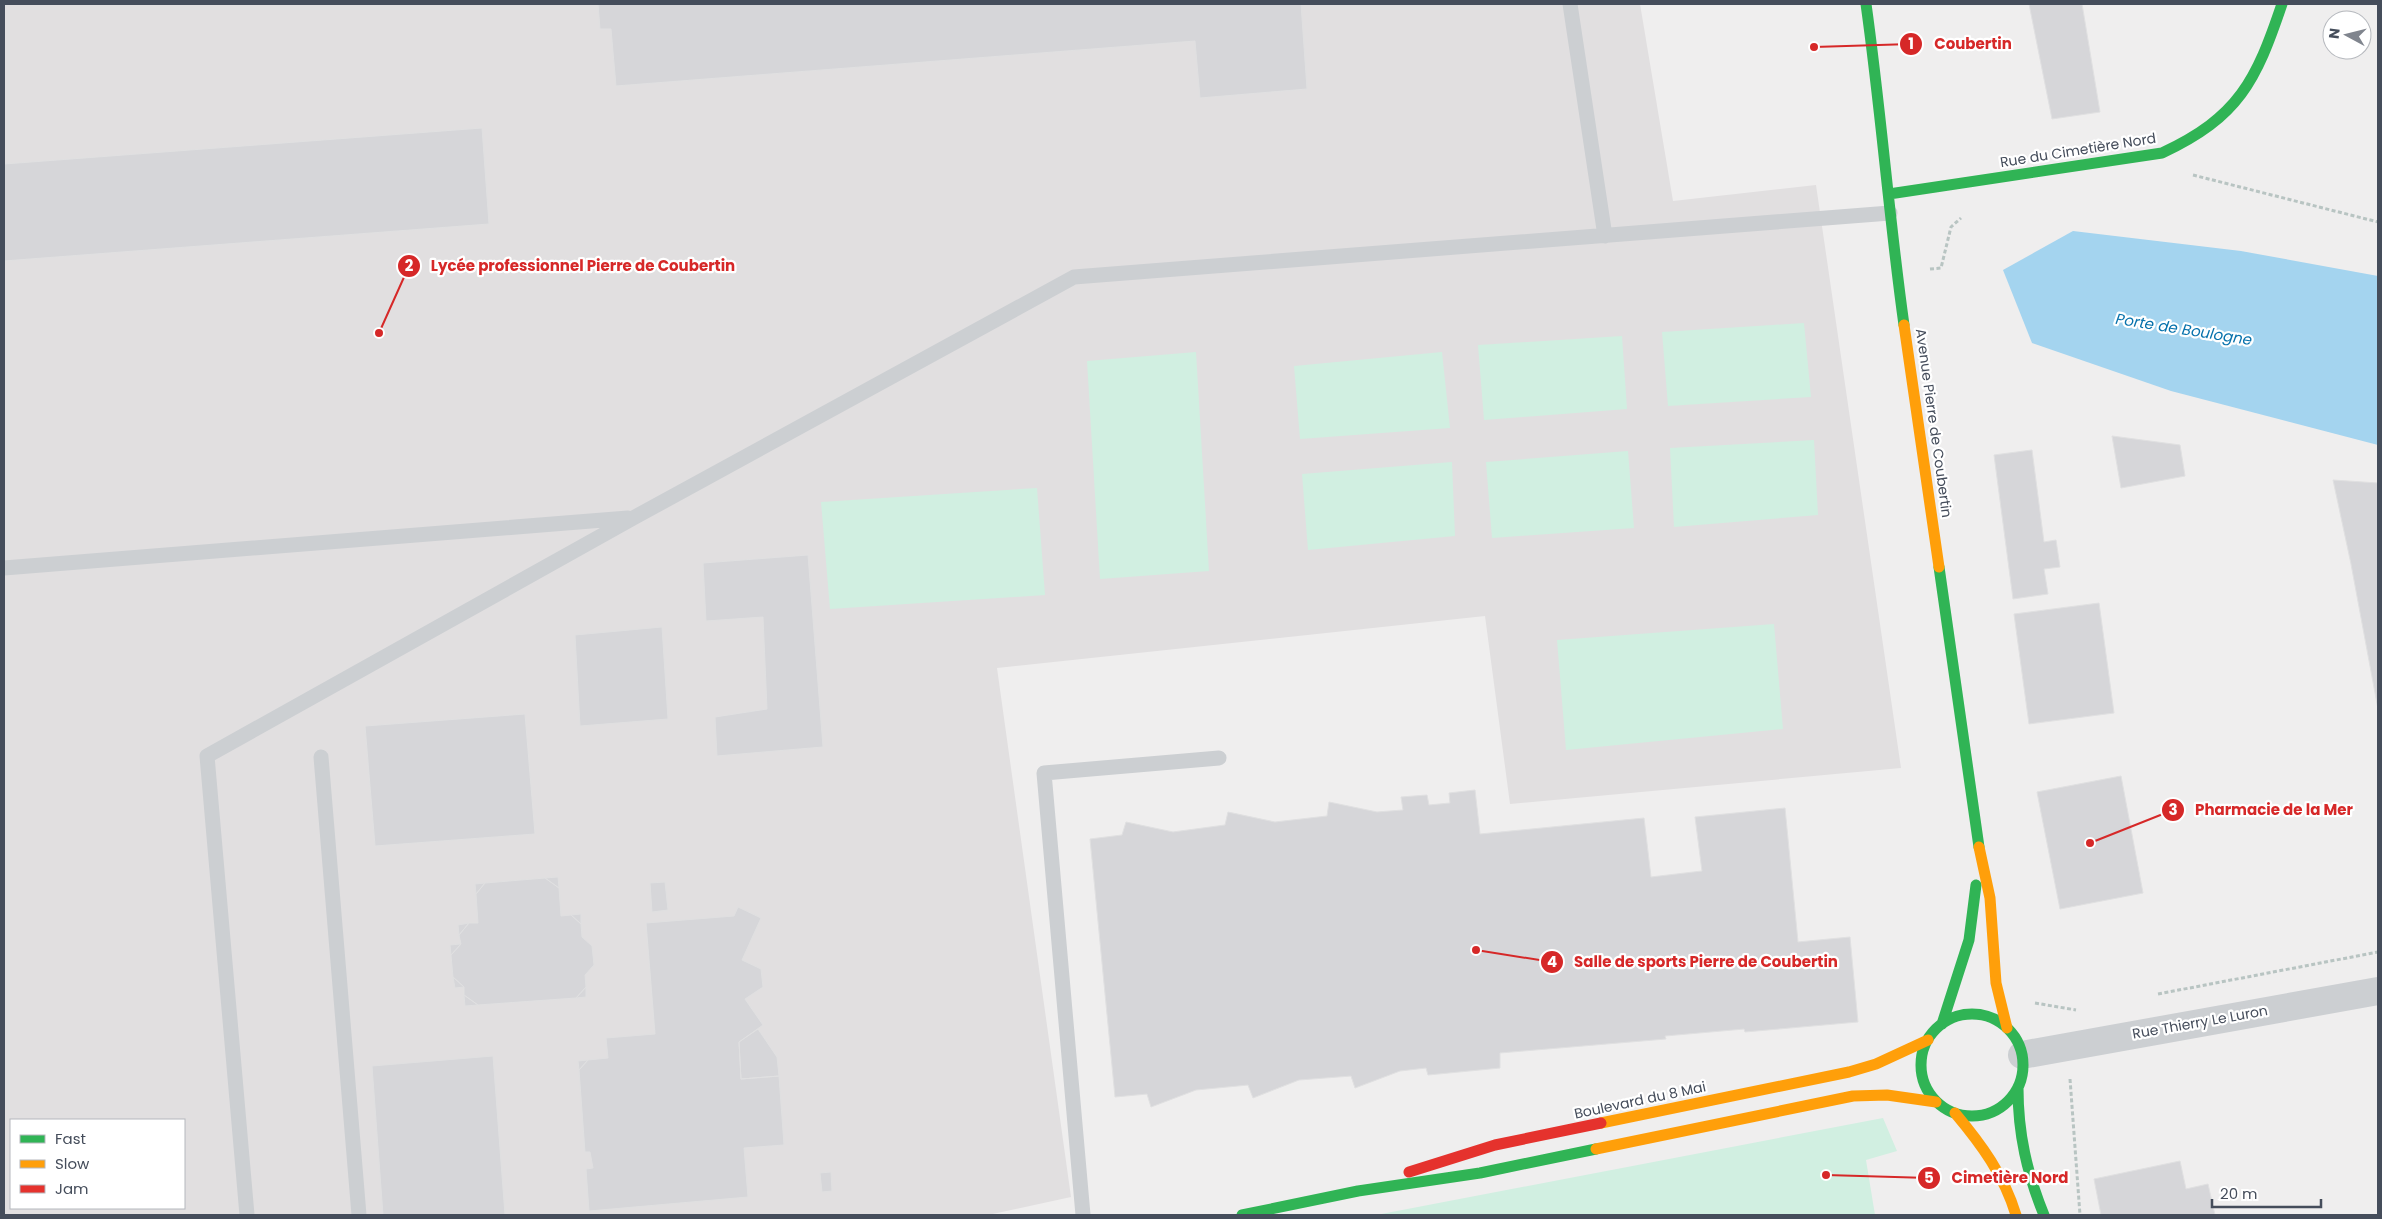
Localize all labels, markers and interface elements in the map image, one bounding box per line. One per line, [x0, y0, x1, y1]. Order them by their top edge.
north arrow [2322, 10, 2372, 60]
text: N [2324, 27, 2345, 40]
callout: Coubertin [1899, 29, 2021, 59]
text: 1 [1908, 33, 1914, 54]
text: Coubertin [1934, 33, 2012, 54]
street label: Rue du Cimetière Nord [1999, 128, 2157, 172]
callout: Lycée professionnel Pierre de Coubertin [396, 251, 746, 281]
text: 2 [405, 255, 414, 276]
text: Lycée professionnel Pierre de Coubertin [431, 255, 735, 276]
water label: Porte de Boulogne [2114, 308, 2254, 350]
street label: Avenue Pierre de Coubertin [1911, 327, 1957, 519]
callout: Pharmacie de la Mer [2160, 795, 2363, 825]
text: 3 [2168, 799, 2178, 820]
text: Pharmacie de la Mer [2195, 799, 2354, 820]
callout: Salle de sports Pierre de Coubertin [1539, 947, 1848, 977]
text: 4 [1547, 951, 1557, 972]
text: Salle de sports Pierre de Coubertin [1574, 951, 1838, 972]
street label: Rue Thierry Le Luron [2131, 1000, 2269, 1044]
street label: Boulevard du 8 Mai [1572, 1076, 1708, 1124]
legend [10, 1119, 185, 1209]
text: Fast [55, 1128, 86, 1149]
text: Slow [55, 1153, 90, 1174]
callout: Cimetière Nord [1916, 1163, 2078, 1193]
text: 5 [1924, 1167, 1934, 1188]
text: Cimetière Nord [1951, 1167, 2069, 1188]
scale bar [2212, 1176, 2321, 1208]
text: Jam [55, 1178, 89, 1199]
text: 20 m [2220, 1183, 2258, 1204]

